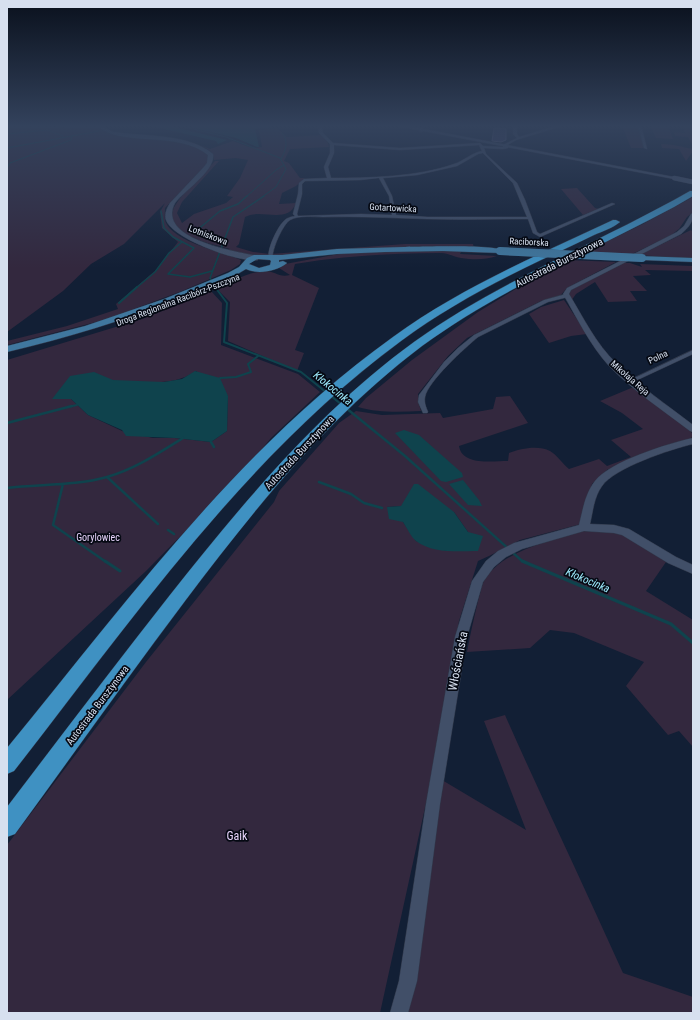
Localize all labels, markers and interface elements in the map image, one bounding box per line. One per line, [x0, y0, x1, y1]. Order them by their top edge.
street label: Gotartowicka [369, 202, 417, 214]
street label: Lotniskowa [187, 223, 229, 247]
street label: Raciborska [509, 236, 549, 248]
street label: Autostrada Bursztynowa [514, 236, 605, 289]
street label: Droga Regionalna Racibórz-Pszczyna [115, 272, 241, 328]
street label: Polna [647, 348, 669, 366]
street label: Mikołaja Reja [609, 359, 651, 397]
water label: Kłokocinka [311, 369, 355, 408]
street label: Autostrada Bursztynowa [263, 413, 336, 491]
park label: Gorylowiec [76, 532, 120, 543]
water label: Kłokocinka [564, 565, 612, 596]
street label: Włościańska [445, 630, 471, 692]
street label: Autostrada Bursztynowa [64, 663, 131, 747]
park label: Gaik [227, 829, 248, 843]

